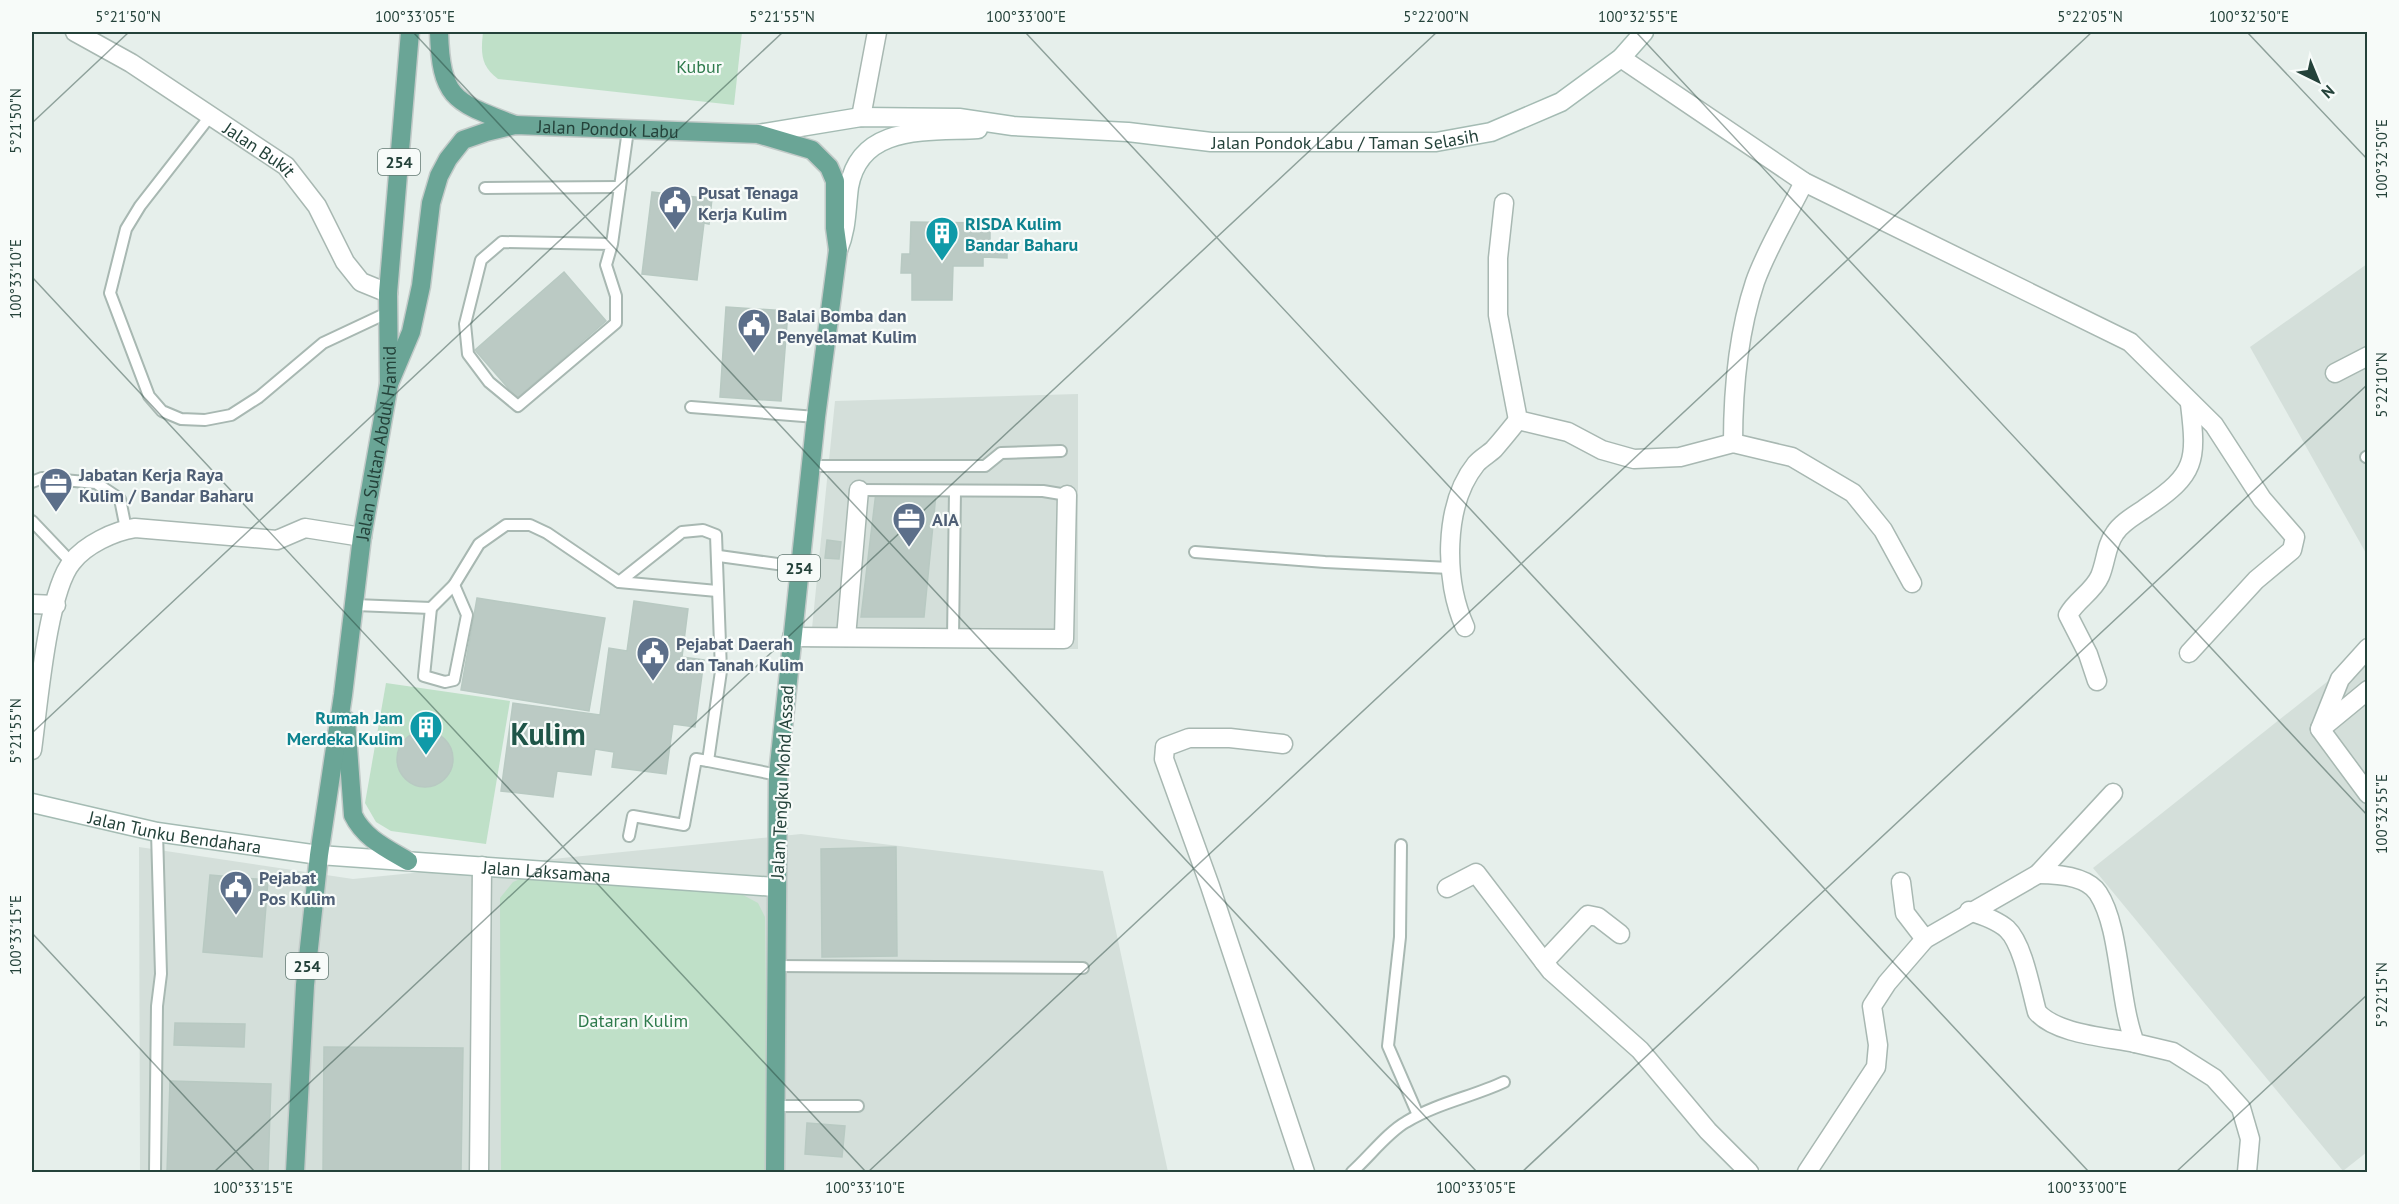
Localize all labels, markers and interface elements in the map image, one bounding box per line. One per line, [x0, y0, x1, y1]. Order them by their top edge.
text: 5°21'50"N [95, 7, 161, 26]
text: 100°33'05"E [375, 7, 455, 26]
text: 5°21'55"N [749, 7, 815, 26]
text: 100°33'00"E [986, 7, 1066, 26]
text: 5°22'00"N [1403, 7, 1469, 26]
text: 100°32'55"E [1598, 7, 1678, 26]
text: 5°22'05"N [2057, 7, 2123, 26]
text: 100°32'50"E [2209, 7, 2289, 26]
north arrow [2288, 51, 2348, 111]
park label: Kubur [676, 55, 722, 78]
text: N [2318, 81, 2339, 103]
text: 5°21'50"N [6, 88, 25, 154]
street label: Jalan Pondok Labu [536, 114, 679, 143]
street label: Jalan Bukit [218, 116, 301, 181]
text: 100°32'50"E [2372, 119, 2391, 199]
street label: Jalan Pondok Labu / Taman Selasih [1211, 123, 1480, 154]
road number: 254 [378, 149, 420, 175]
place label: Pusat Tenaga Kerja Kulim [698, 181, 799, 225]
public building icon: Pusat Tenaga Kerja Kulim [657, 184, 693, 231]
place label: RISDA Kulim Bandar Baharu [965, 212, 1078, 256]
building icon: RISDA Kulim Bandar Baharu [924, 215, 960, 262]
text: 100°33'10"E [6, 239, 25, 319]
place label: Balai Bomba dan Penyelamat Kulim [777, 304, 917, 348]
public building icon: Balai Bomba dan Penyelamat Kulim [736, 307, 772, 354]
street label: Jalan Sultan Abdul Hamid [350, 346, 400, 543]
text: 5°22'10"N [2372, 352, 2391, 418]
place label: Jabatan Kerja Raya Kulim / Bandar Baharu [78, 463, 254, 507]
office icon: Jabatan Kerja Raya Kulim / Bandar Baharu [38, 466, 74, 513]
office icon: AIA [891, 501, 927, 548]
place label: AIA [932, 508, 959, 531]
road number: 254 [778, 555, 820, 581]
place label: Pejabat Daerah dan Tanah Kulim [676, 632, 804, 676]
public building icon: Pejabat Daerah dan Tanah Kulim [635, 635, 671, 682]
street label: Jalan Tengku Mohd Assad [765, 685, 799, 880]
text: 5°21'55"N [6, 698, 25, 764]
place label: Rumah Jam Merdeka Kulim [287, 706, 403, 750]
building icon: Rumah Jam Merdeka Kulim [408, 709, 444, 756]
district label: Kulim [510, 714, 586, 753]
text: 100°32'55"E [2372, 774, 2391, 854]
street label: Jalan Tunku Bendahara [85, 805, 263, 858]
street label: Jalan Laksamana [481, 855, 611, 887]
place label: Pejabat Pos Kulim [259, 866, 336, 910]
public building icon: Pejabat Pos Kulim [218, 869, 254, 916]
text: 100°33'15"E [6, 895, 25, 975]
road number: 254 [286, 953, 328, 979]
text: 5°22'15"N [2372, 962, 2391, 1028]
park label: Dataran Kulim [578, 1009, 688, 1032]
text: 100°33'15"E [213, 1178, 293, 1197]
text: 100°33'10"E [825, 1178, 905, 1197]
text: 100°33'05"E [1436, 1178, 1516, 1197]
text: 100°33'00"E [2047, 1178, 2127, 1197]

